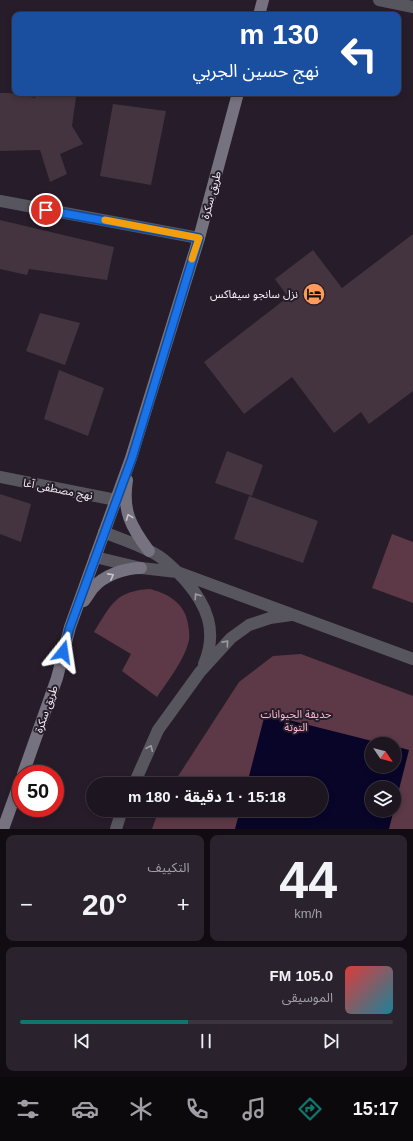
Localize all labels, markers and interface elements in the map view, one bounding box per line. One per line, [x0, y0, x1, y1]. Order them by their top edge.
text: 130 m [240, 19, 319, 50]
icon: left [333, 28, 385, 80]
text: نهج حسين الجربي [192, 61, 319, 81]
street label: طريق سكرة [199, 170, 224, 221]
pin [29, 193, 63, 227]
icon: arrive [35, 199, 57, 221]
hotel icon: نزل سانجو سيفاكس [301, 281, 327, 307]
place label: نزل سانجو سيفاكس [210, 288, 298, 301]
street label: نهج مصطفى آغا [22, 476, 94, 504]
one-way arrow [126, 514, 134, 521]
one-way arrow [107, 573, 114, 581]
one-way arrow [194, 593, 202, 600]
position arrow [42, 631, 84, 673]
one-way arrow [221, 640, 229, 648]
street label: طريق سكرة [32, 684, 61, 735]
park label: حديقة الحيوانات التوتة [261, 708, 332, 734]
north arrow [365, 737, 401, 773]
map controls [365, 737, 401, 817]
one-way arrow [145, 745, 153, 753]
speed limit sign: 50 [12, 765, 64, 817]
button: layers [365, 781, 401, 817]
text: 15:18 · 1 دقيقة · 180 m [128, 788, 286, 805]
text: 44 [279, 851, 337, 909]
text: التكييف [148, 860, 190, 875]
text: 20° [82, 888, 127, 921]
text: − [20, 892, 33, 917]
text: + [177, 892, 190, 917]
text: km/h [294, 906, 322, 921]
text: 105.0 FM [270, 967, 333, 984]
text: الموسيقى [282, 990, 333, 1005]
icon: previous [71, 1030, 93, 1052]
icon: pause [195, 1030, 217, 1052]
icon: next [320, 1030, 342, 1052]
icon: filters [14, 1095, 42, 1123]
icon: car [71, 1095, 99, 1123]
icon: climate [127, 1095, 155, 1123]
icon: phone [183, 1095, 211, 1123]
icon: music [240, 1095, 268, 1123]
icon: directions [296, 1095, 324, 1123]
text: 15:17 [353, 1099, 399, 1119]

